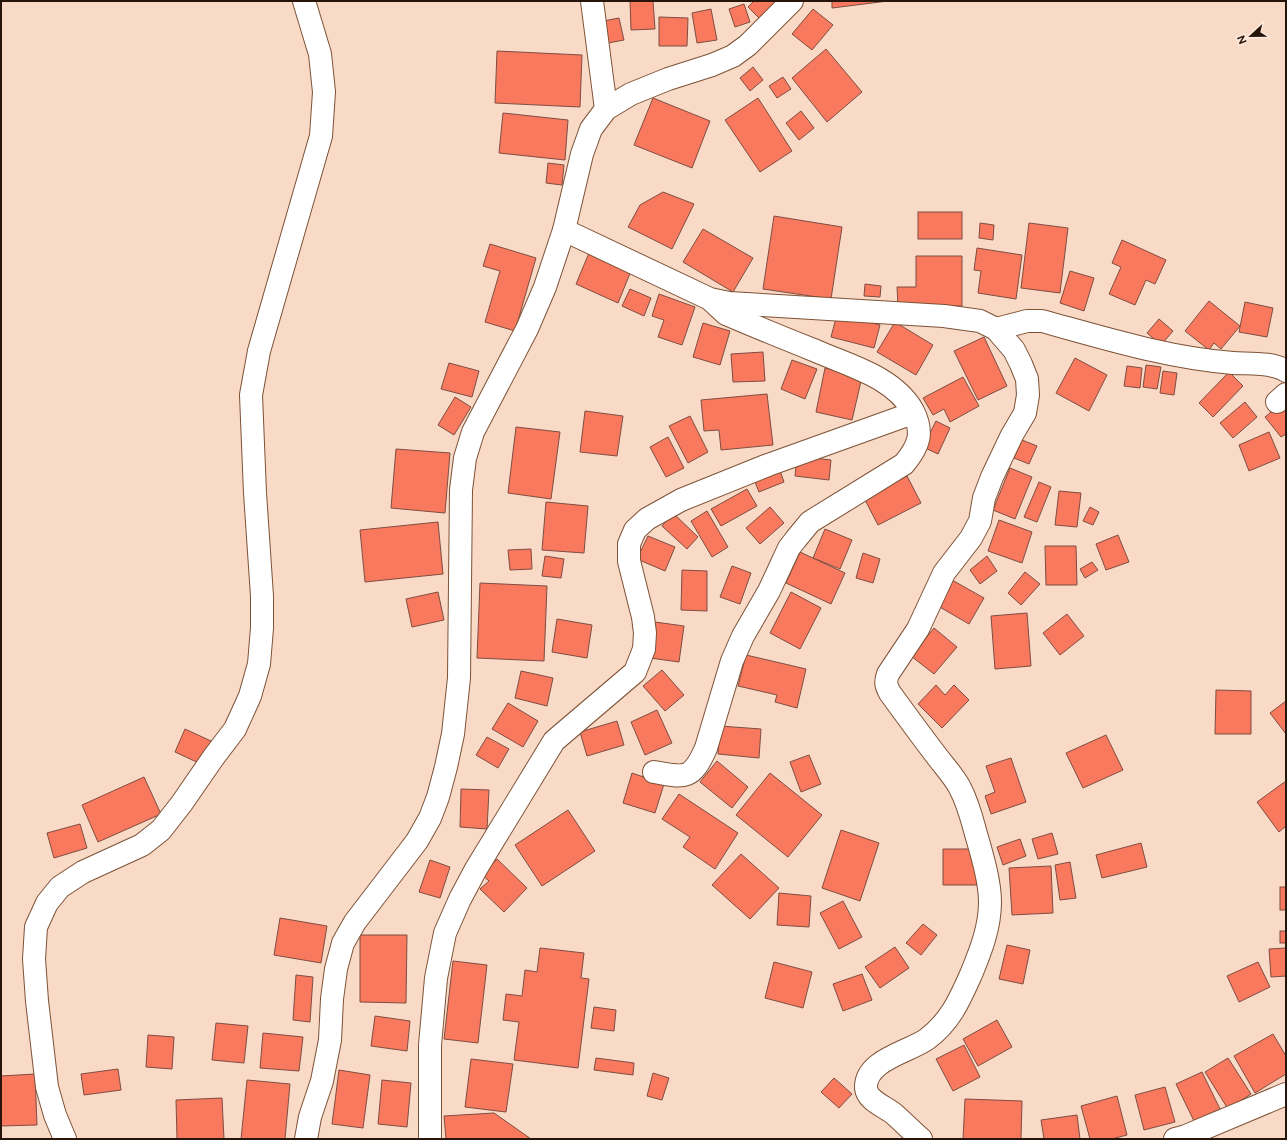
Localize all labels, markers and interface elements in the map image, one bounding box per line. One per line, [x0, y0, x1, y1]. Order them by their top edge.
north arrow [1231, 16, 1271, 56]
text: N [1235, 33, 1250, 46]

